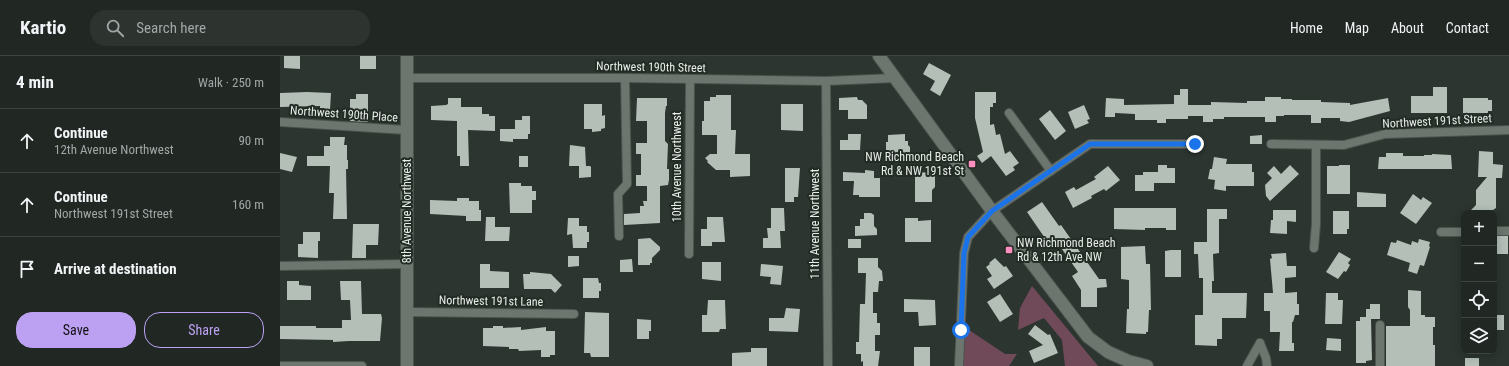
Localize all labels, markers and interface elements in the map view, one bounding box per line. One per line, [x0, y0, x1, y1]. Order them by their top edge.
search box [90, 10, 370, 46]
text: Kartio [20, 16, 66, 39]
icon: search [104, 17, 126, 39]
text: Search here [136, 19, 206, 37]
text: Home [1290, 20, 1323, 36]
text: Map [1345, 20, 1369, 36]
text: About [1391, 20, 1424, 36]
text: Contact [1446, 20, 1489, 36]
street label: Northwest 190th Street [596, 59, 707, 75]
text: 4 min [16, 72, 54, 92]
text: Walk · 250 m [198, 75, 264, 90]
street label: Northwest 190th Place [290, 103, 399, 125]
street label: 10th Avenue Northwest [670, 111, 684, 222]
street label: Northwest 191st Street [1382, 111, 1493, 131]
text: Continue [54, 124, 108, 142]
icon: ahead [16, 130, 38, 152]
text: 90 m [238, 133, 264, 148]
route end [1186, 135, 1204, 153]
text: 12th Avenue Northwest [54, 142, 174, 157]
place label: NW Richmond Beach Rd & NW 191st St [865, 150, 964, 178]
street label: 8th Avenue Northwest [400, 158, 414, 263]
marker: NW Richmond Beach Rd & NW 191st St [967, 159, 977, 169]
street label: 11th Avenue Northwest [808, 168, 822, 279]
text: Continue [54, 188, 108, 206]
icon: ahead [16, 194, 38, 216]
text: 160 m [232, 197, 264, 212]
text: Northwest 191st Street [54, 206, 173, 221]
map controls [1461, 210, 1497, 354]
button: + [1461, 210, 1497, 246]
place label: NW Richmond Beach Rd & 12th Ave NW [1017, 236, 1116, 264]
marker: NW Richmond Beach Rd & 12th Ave NW [1004, 245, 1014, 255]
button: − [1461, 246, 1497, 282]
icon: arrive [16, 258, 38, 280]
text: Arrive at destination [54, 260, 177, 278]
button: locate [1461, 282, 1497, 318]
street label: Northwest 191st Lane [439, 293, 544, 309]
button: Save [16, 312, 136, 348]
button: Share [144, 312, 264, 348]
button: layers [1461, 318, 1497, 354]
route start [952, 321, 970, 339]

